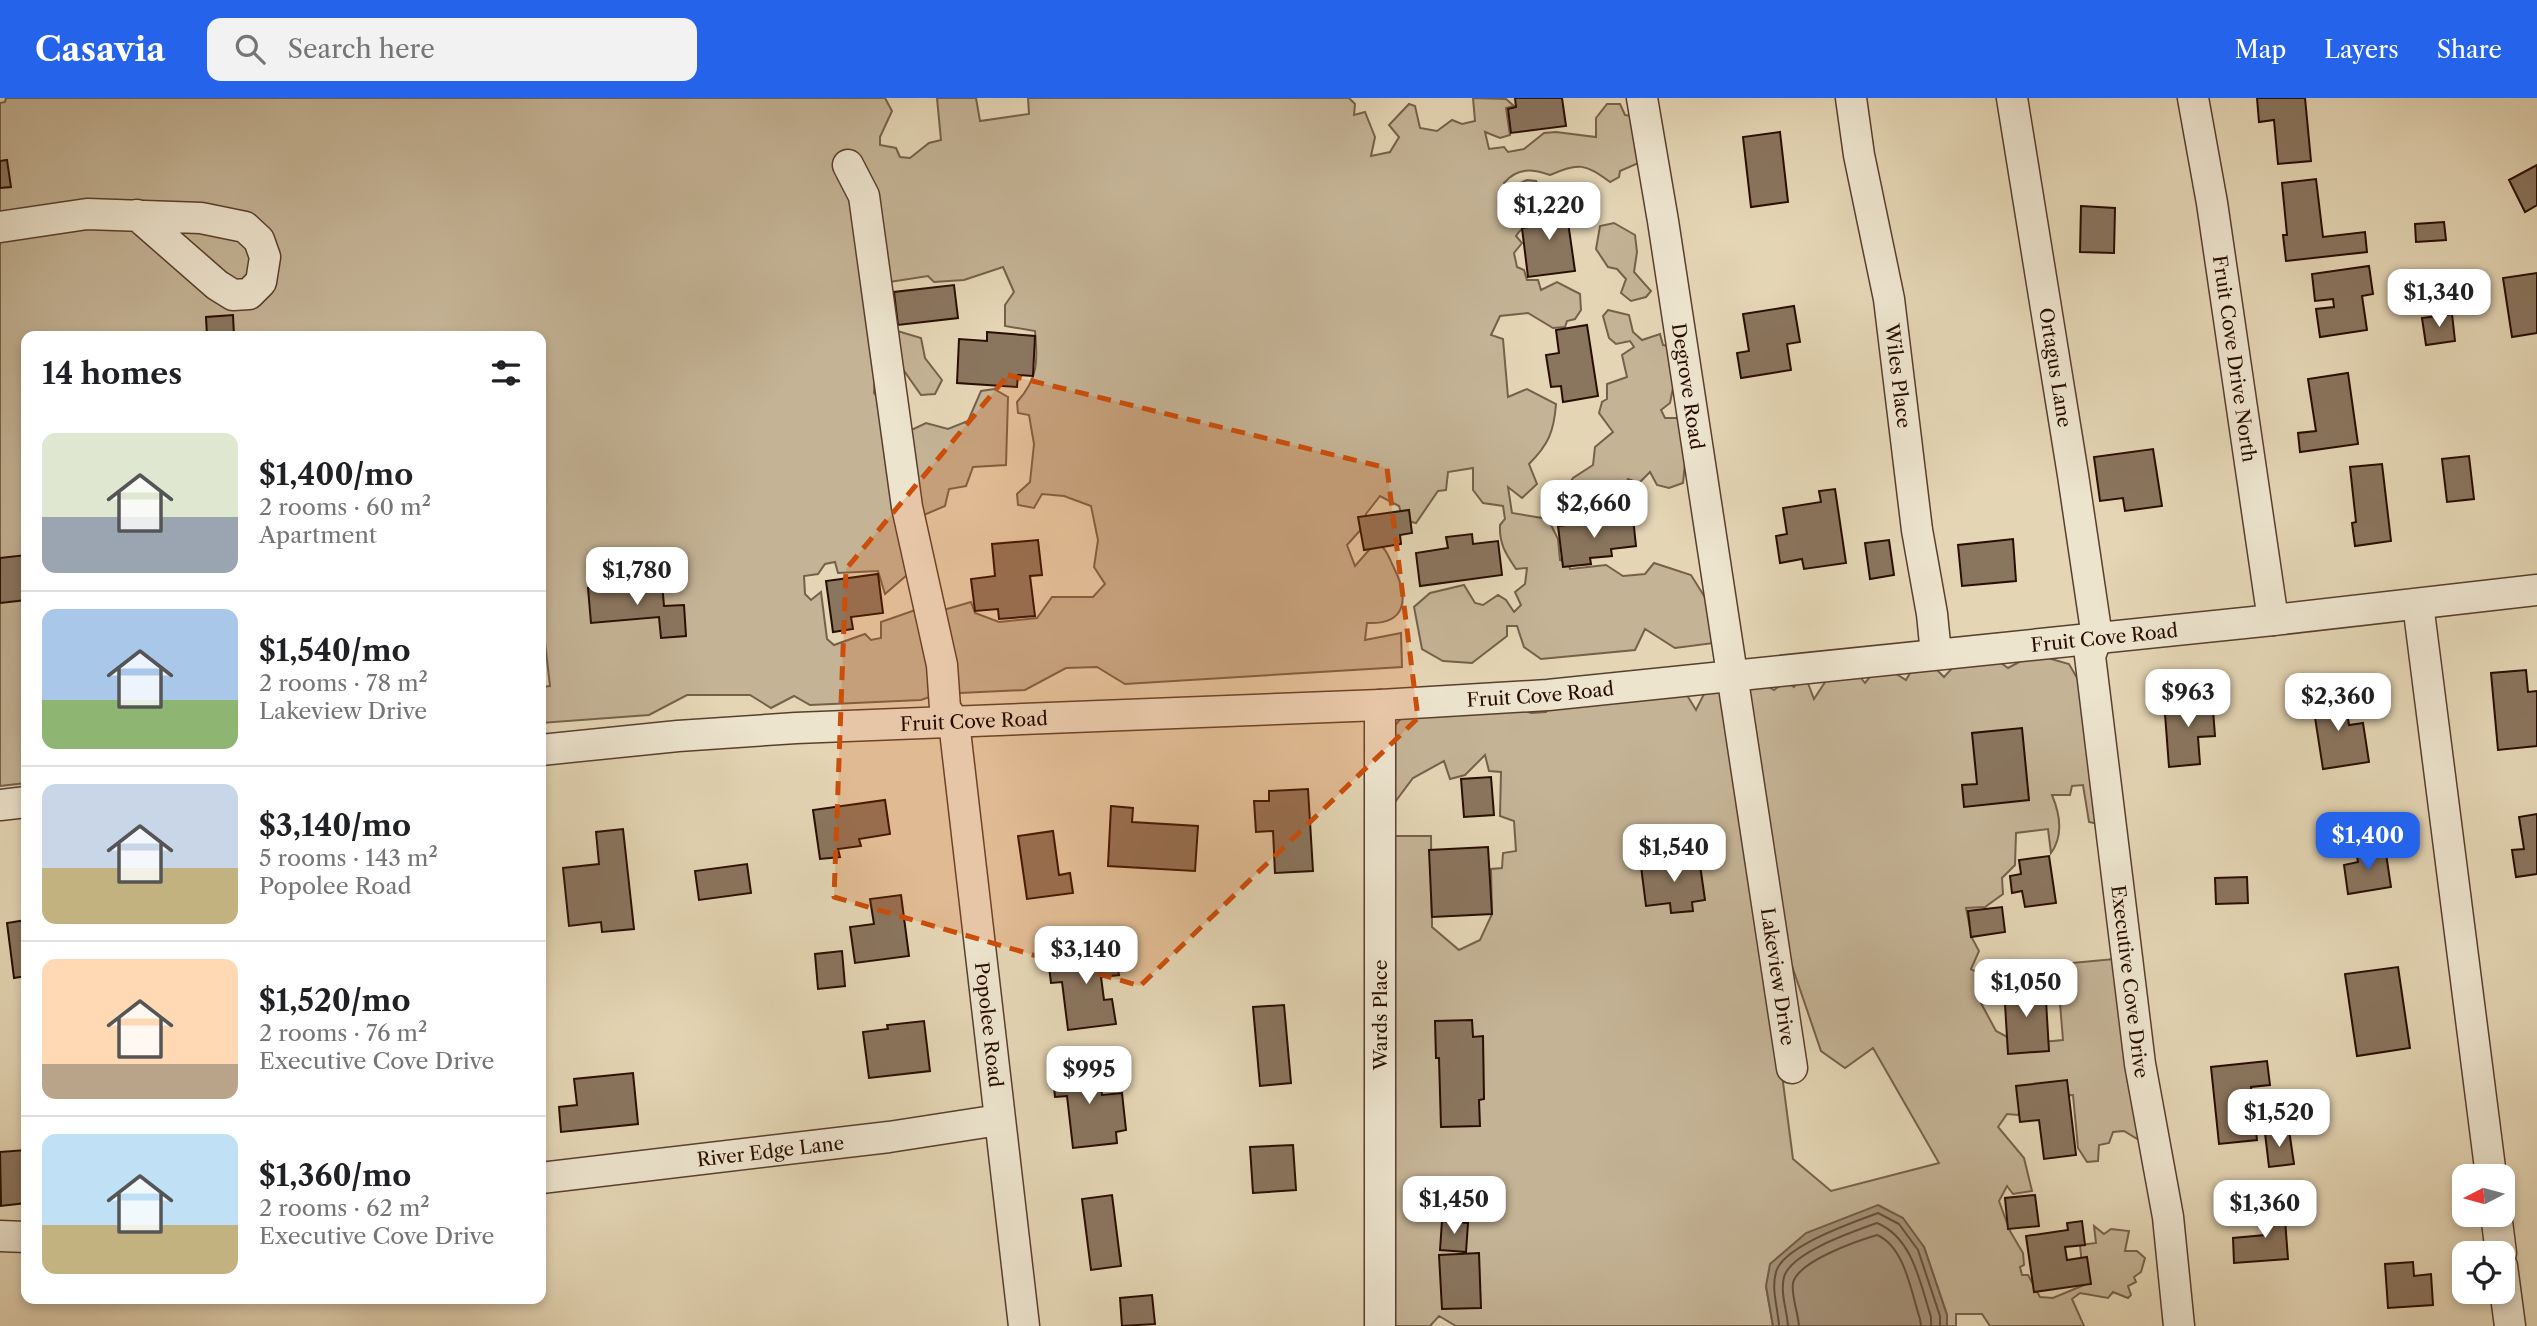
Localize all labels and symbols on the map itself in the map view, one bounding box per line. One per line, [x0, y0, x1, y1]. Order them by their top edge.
pin: $1,220 [1492, 183, 1606, 242]
street label: Fruit Cove Drive North [2208, 254, 2261, 464]
pin: $1,340 [2382, 270, 2496, 329]
street label: Ortagus Lane [2034, 306, 2076, 429]
street label: Wiles Place [1880, 321, 1916, 429]
street label: Degrove Road [1667, 322, 1709, 452]
pin: $2,660 [1537, 480, 1651, 540]
pin: $1,780 [580, 547, 694, 607]
street label: Fruit Cove Road [2030, 619, 2179, 657]
pin: $963 [2147, 670, 2229, 729]
pin: $2,360 [2281, 674, 2395, 733]
street label: Fruit Cove Road [1466, 677, 1616, 712]
street label: Fruit Cove Road [900, 707, 1049, 736]
pin: $1,400 [2311, 812, 2425, 872]
pin: $1,540 [1617, 824, 1731, 884]
street label: Executive Cove Drive [2106, 884, 2153, 1080]
street label: Lakeview Drive [1756, 906, 1799, 1047]
pin: $3,140 [1029, 926, 1143, 986]
street label: Wards Place [1369, 960, 1392, 1071]
pin: $1,050 [1969, 960, 2083, 1019]
street label: Popolee Road [970, 961, 1007, 1089]
pin: $995 [1048, 1046, 1130, 1106]
pin: $1,520 [2222, 1090, 2336, 1149]
street label: River Edge Lane [696, 1131, 845, 1172]
north arrow [2452, 1164, 2515, 1227]
pin: $1,450 [1397, 1176, 1511, 1236]
pin: $1,360 [2208, 1180, 2322, 1240]

